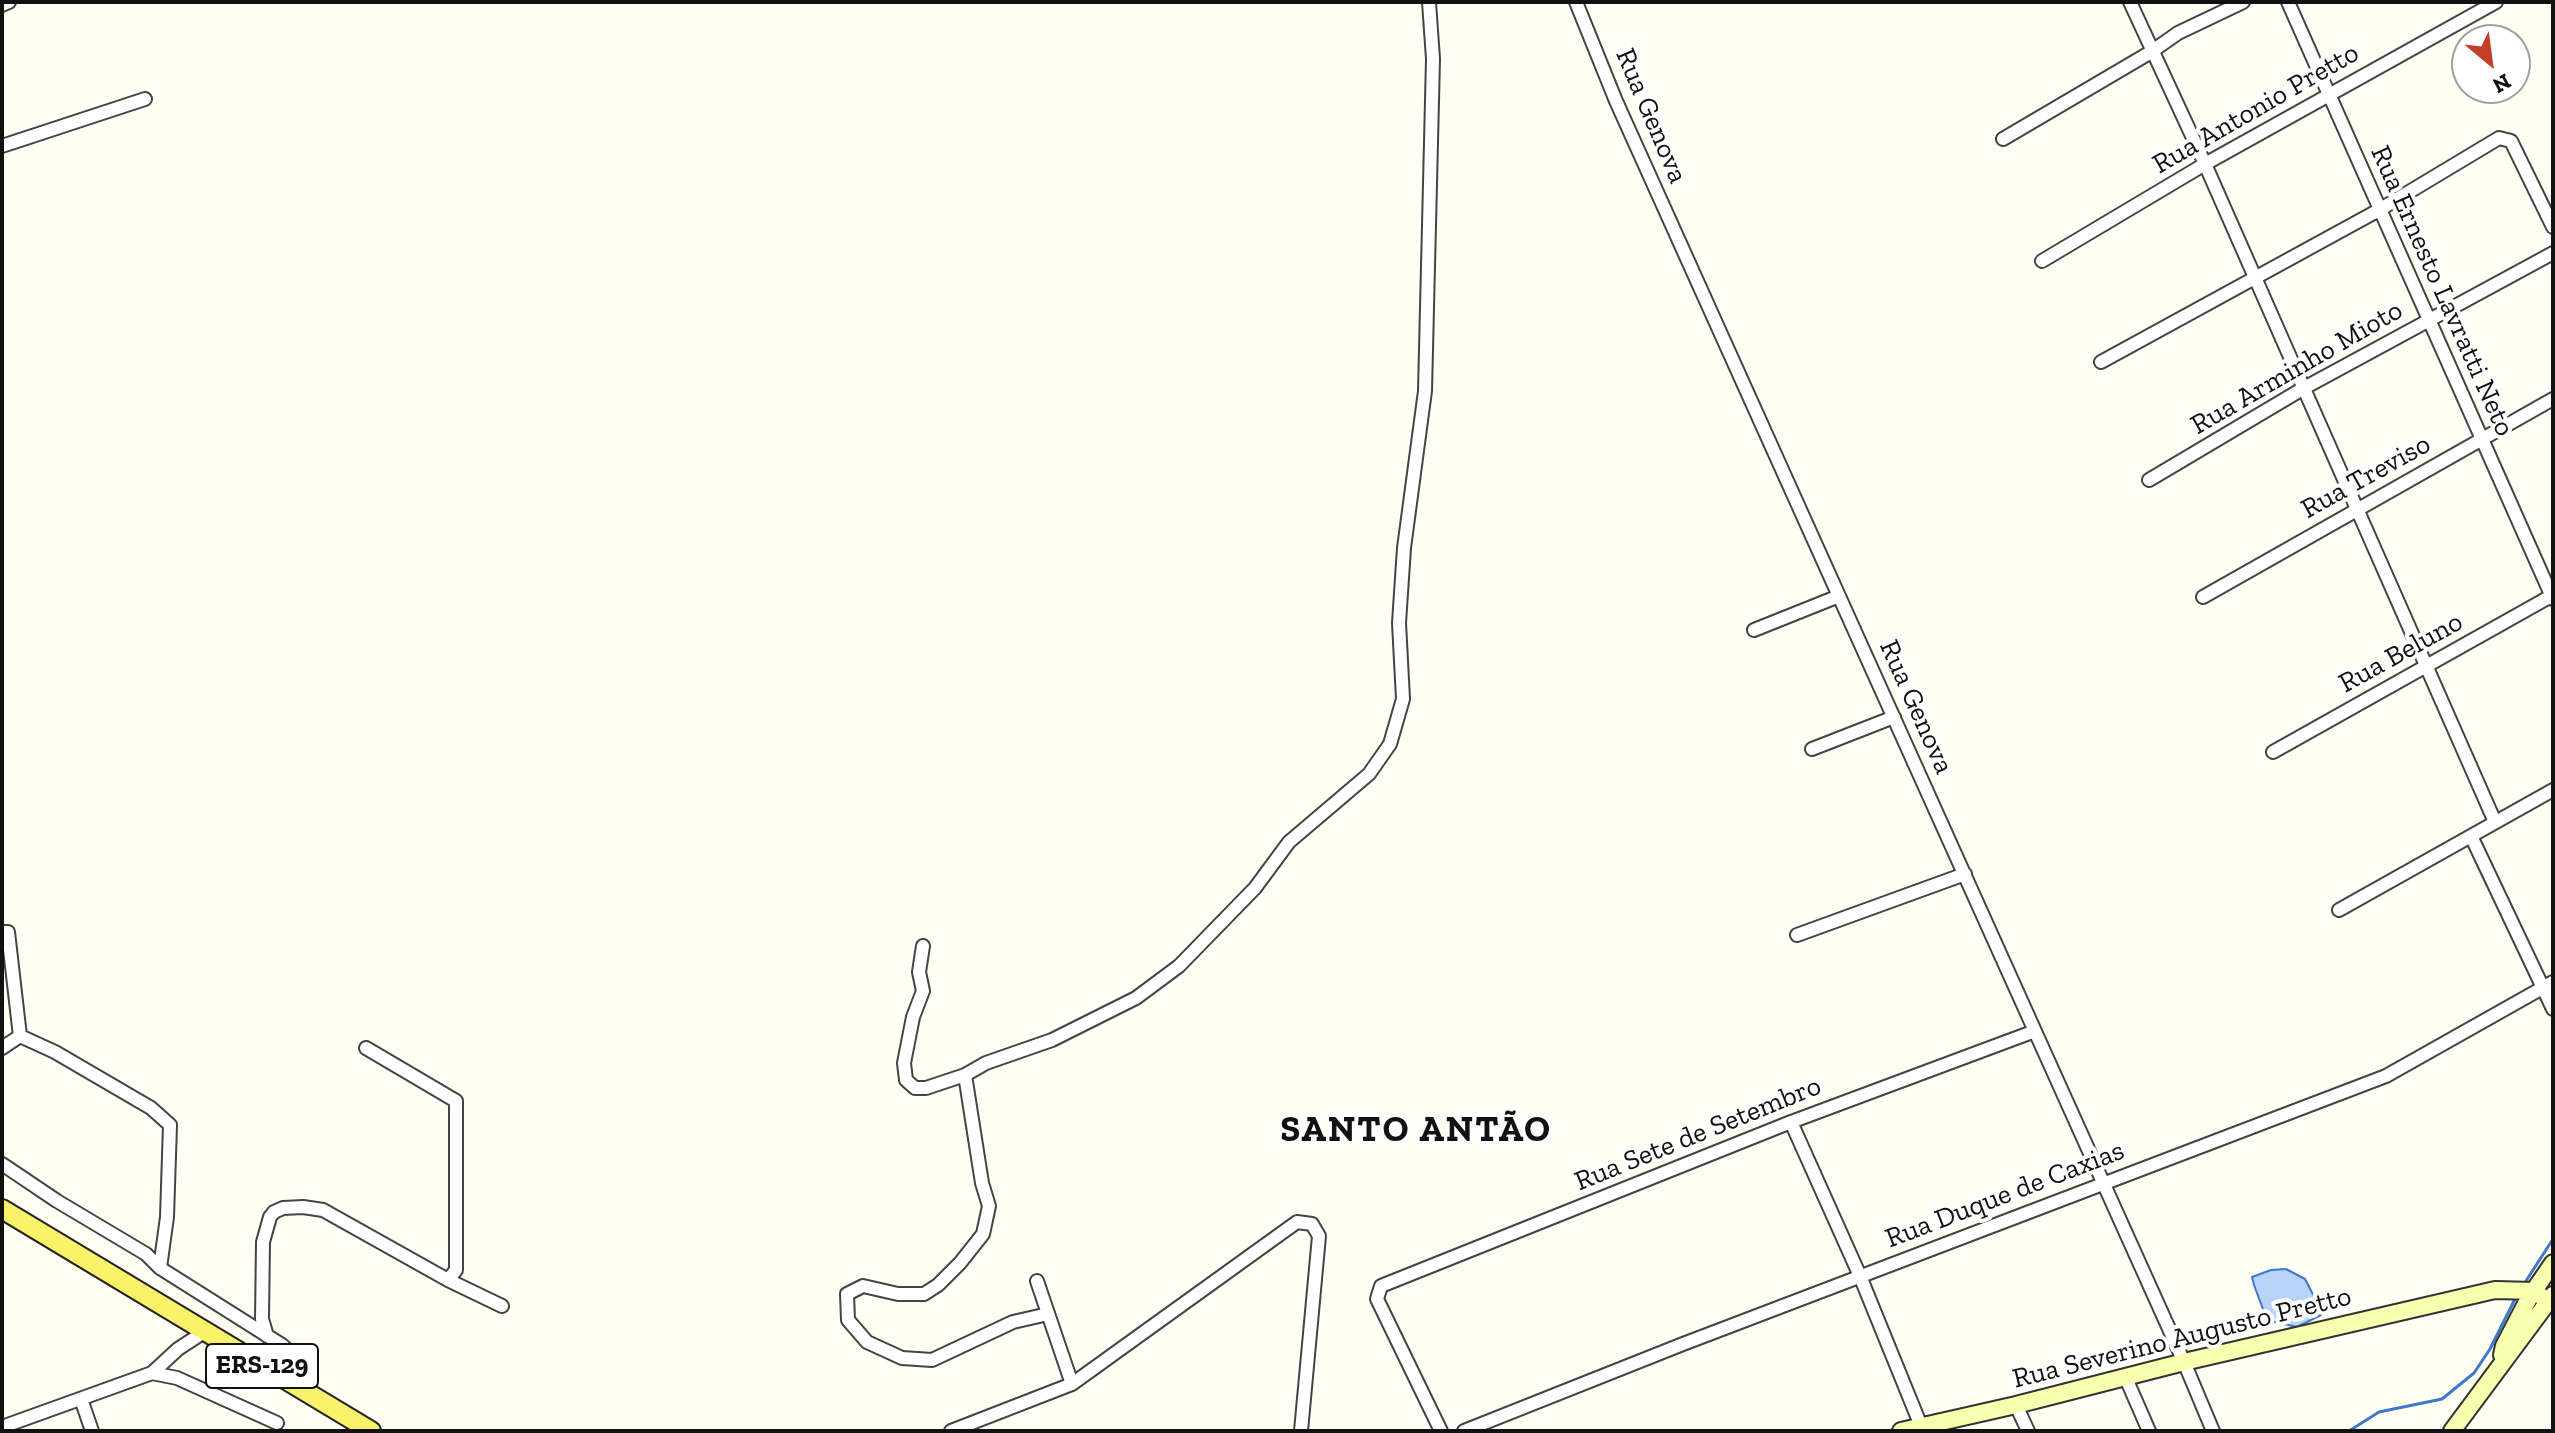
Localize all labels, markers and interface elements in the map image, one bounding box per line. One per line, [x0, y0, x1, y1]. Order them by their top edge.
north arrow [2451, 24, 2531, 104]
street label: Rua Antonio Pretto [2147, 36, 2365, 182]
street label: Rua Genova [1608, 44, 1694, 188]
text: N [2488, 68, 2516, 100]
street label: Rua Ernesto Lavratti Neto [2363, 141, 2521, 441]
street label: Rua Arminho Mioto [2185, 294, 2409, 442]
street label: Rua Treviso [2295, 428, 2437, 526]
street label: Rua Beluno [2333, 605, 2469, 701]
street label: Rua Genova [1872, 635, 1960, 779]
street label: Rua Sete de Setembro [1570, 1069, 1826, 1199]
district label: SANTO ANTÃO [1280, 1109, 1552, 1153]
street label: Rua Duque de Caxias [1881, 1134, 2129, 1256]
street label: Rua Severino Augusto Pretto [2009, 1280, 2355, 1396]
road number: ERS-129 [206, 1344, 318, 1388]

